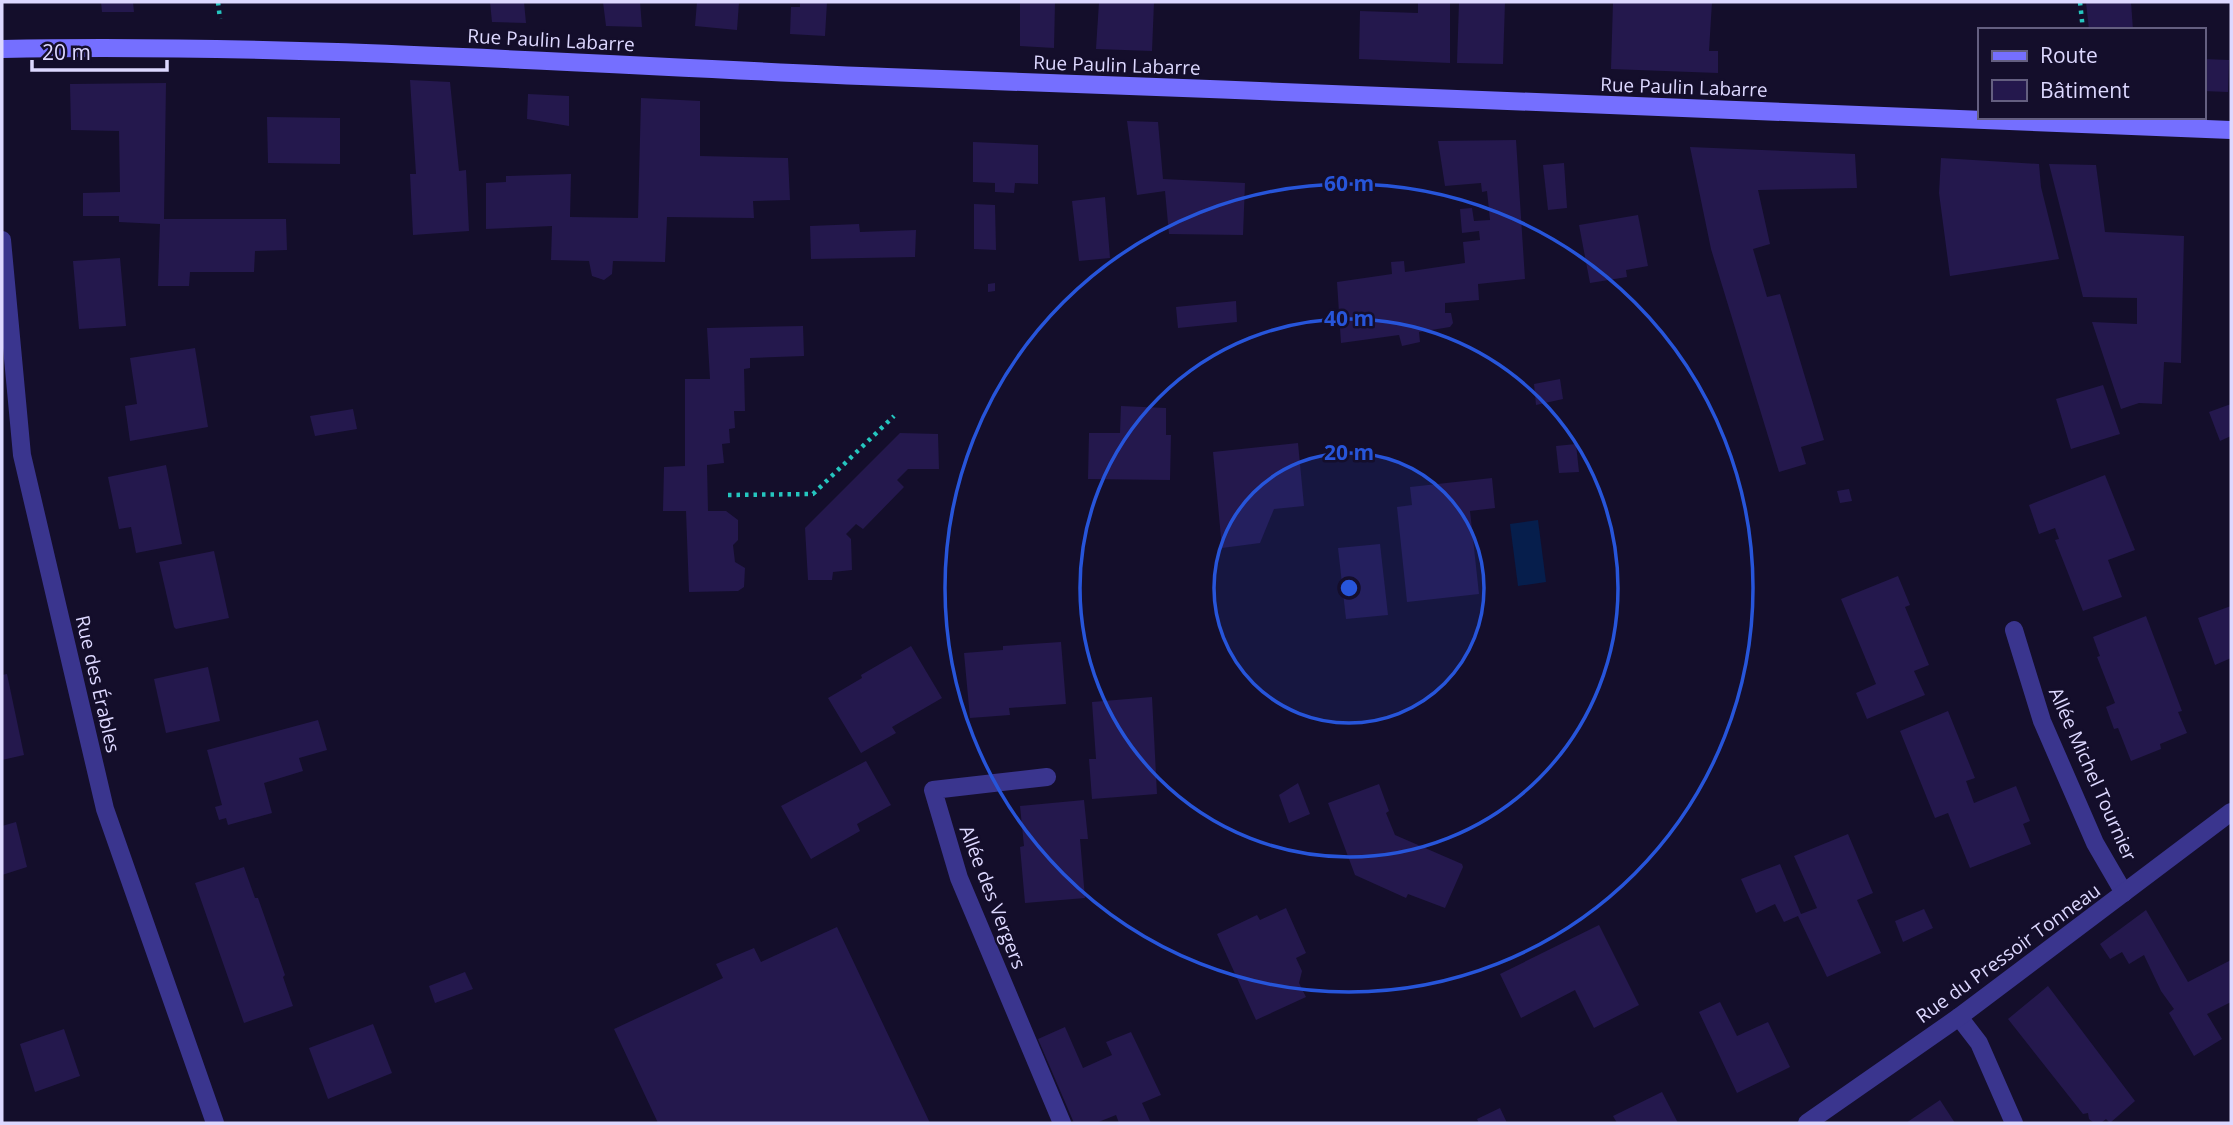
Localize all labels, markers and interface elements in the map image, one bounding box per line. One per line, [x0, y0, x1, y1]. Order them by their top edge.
street label: Rue Paulin Labarre [467, 23, 635, 57]
scale bar [32, 28, 166, 72]
legend [1978, 28, 2205, 119]
text: 20 m [42, 38, 91, 66]
text: Route [2040, 41, 2098, 69]
street label: Rue Paulin Labarre [1033, 49, 1201, 81]
street label: Rue Paulin Labarre [1600, 71, 1768, 103]
text: Bâtiment [2040, 76, 2130, 104]
text: 60 m [1324, 169, 1374, 197]
text: 40 m [1324, 304, 1374, 332]
text: 20 m [1324, 438, 1374, 466]
centre of rings [1337, 576, 1361, 600]
street label: Rue des Érables [70, 613, 126, 755]
street label: Allée Michel Tournier [2043, 683, 2143, 865]
street label: Allée des Vergers [954, 822, 1032, 972]
street label: Rue du Pressoir Tonneau [1910, 877, 2106, 1029]

